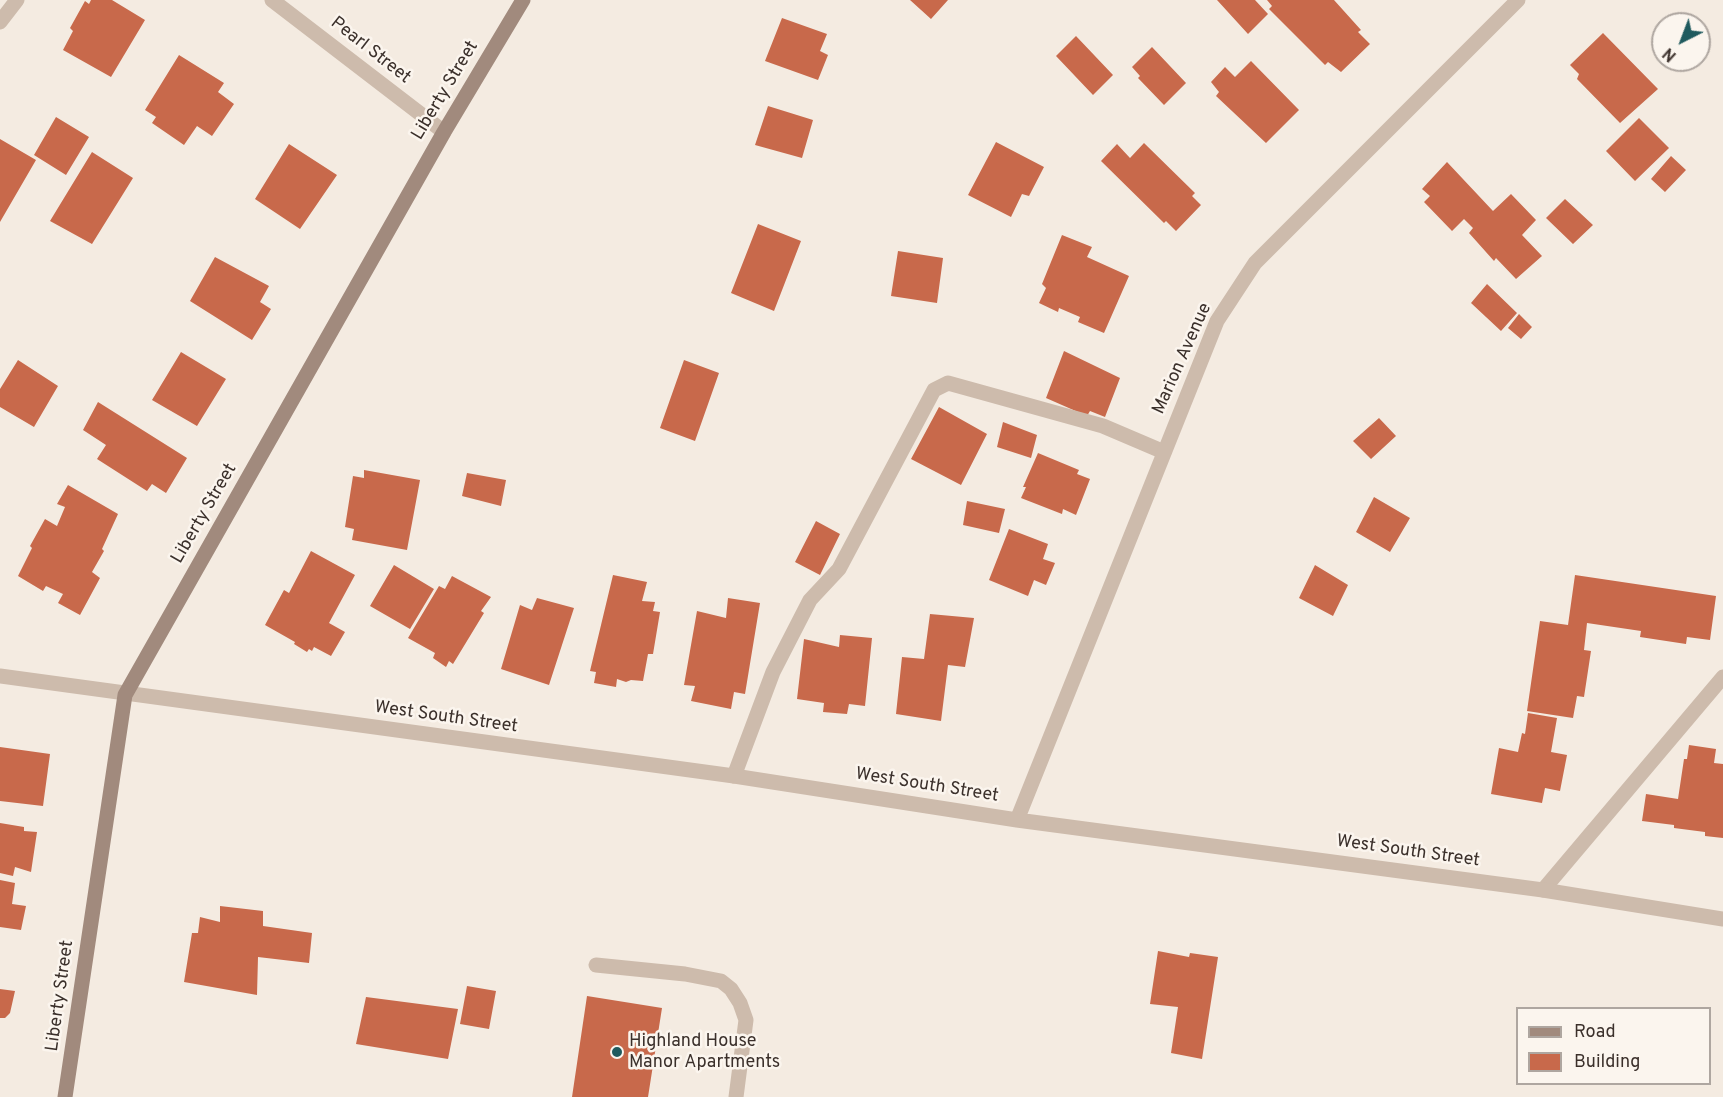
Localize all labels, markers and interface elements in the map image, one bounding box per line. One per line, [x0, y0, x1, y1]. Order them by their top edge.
north arrow [1651, 12, 1711, 72]
street label: Pearl Street [325, 13, 415, 89]
street label: Liberty Street [408, 37, 484, 145]
text: N [1659, 43, 1681, 65]
street label: Marion Avenue [1149, 300, 1217, 418]
street label: Liberty Street [168, 460, 242, 568]
street label: West South Street [373, 697, 519, 739]
street label: West South Street [854, 764, 1000, 808]
street label: West South Street [1335, 831, 1481, 873]
street label: Liberty Street [43, 939, 79, 1053]
legend [1516, 1007, 1711, 1085]
text: Road [1574, 1021, 1616, 1044]
place label: Highland House Manor Apartments [629, 1031, 780, 1074]
marker: Highland House Manor Apartments [610, 1045, 624, 1059]
text: Building [1574, 1051, 1640, 1074]

